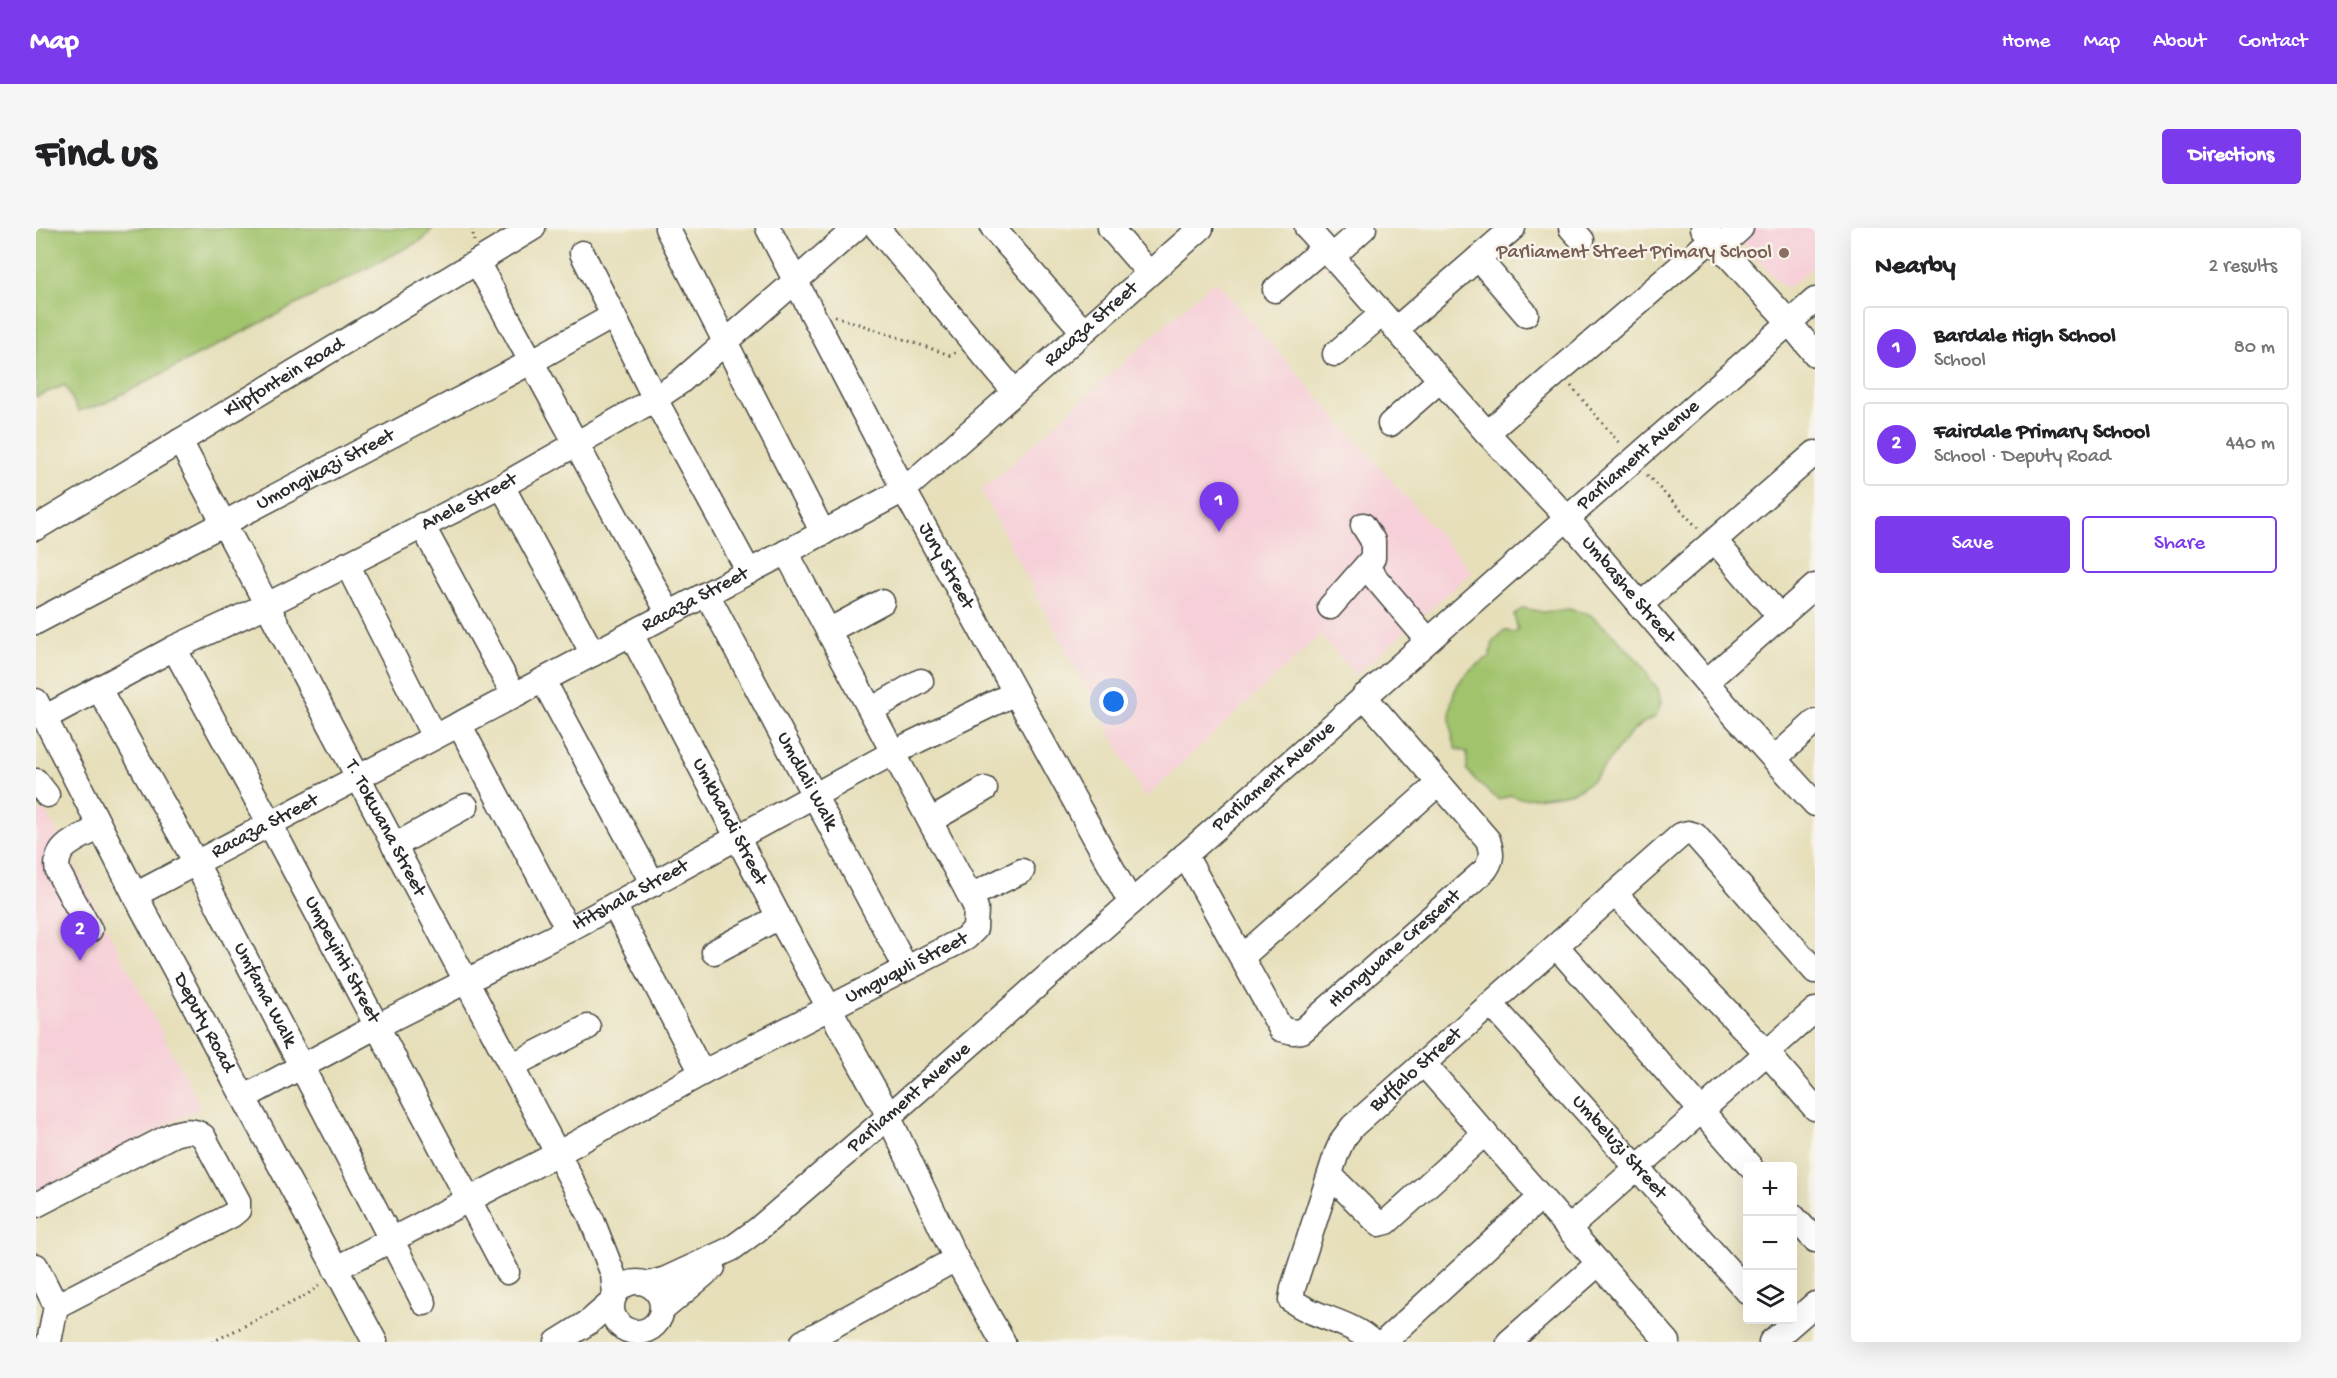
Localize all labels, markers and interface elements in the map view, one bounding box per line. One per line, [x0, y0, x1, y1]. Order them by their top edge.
text: Map [30, 26, 79, 59]
text: Home [2002, 30, 2050, 55]
text: Map [2083, 30, 2120, 55]
text: About [2153, 30, 2206, 55]
text: Contact [2239, 30, 2307, 55]
button: Directions [2162, 129, 2301, 184]
text: Find us [36, 132, 156, 181]
place label: Parliament Street Primary School [1496, 242, 1772, 265]
marker: Parliament Street Primary School [1777, 246, 1791, 260]
text: Nearby [1875, 252, 1956, 283]
text: 2 results [2208, 256, 2277, 279]
street label: Racaza Street [1040, 276, 1144, 372]
text: Bardale High School [1934, 324, 2116, 350]
street label: Klipfontein Road [220, 332, 351, 423]
text: 1 [1892, 337, 1901, 360]
text: 80 m [2234, 337, 2275, 360]
text: School [1934, 350, 1986, 373]
street label: Parliament Avenue [1572, 395, 1705, 516]
text: Fairdale Primary School [1934, 420, 2150, 446]
street label: Umongikazi Street [253, 423, 400, 516]
text: 2 [1892, 433, 1901, 456]
text: 440 m [2226, 433, 2275, 456]
text: School · Deputy Road [1934, 446, 2111, 469]
street label: Anele Street [418, 467, 523, 536]
pin: 1 [1200, 482, 1238, 532]
button: Save [1875, 516, 2070, 573]
button: Share [2082, 516, 2277, 573]
street label: Jury Street [913, 519, 980, 615]
street label: Umbashe Street [1576, 532, 1681, 650]
street label: Racaza Street [638, 562, 754, 638]
your location [1099, 687, 1128, 716]
street label: Parliament Avenue [1207, 716, 1341, 838]
street label: Umdlali Walk [771, 728, 843, 836]
street label: Umkhandi Street [687, 754, 773, 891]
street label: T. Tokwana Street [339, 755, 431, 902]
street label: Racaza Street [208, 788, 324, 864]
street label: Ititshala Street [569, 854, 694, 937]
street label: Hlongwane Crescent [1324, 884, 1467, 1014]
street label: Umpeyinti Street [299, 892, 386, 1029]
pin: 2 [60, 912, 99, 961]
street label: Umguquli Street [841, 927, 974, 1009]
street label: Umfama Walk [228, 939, 302, 1053]
street label: Deputy Road [167, 968, 241, 1078]
street label: Buffalo Street [1364, 1022, 1469, 1118]
street label: Parliament Avenue [842, 1037, 976, 1159]
street label: Umbeluzi Street [1566, 1090, 1672, 1205]
map controls [1743, 1162, 1797, 1324]
button: + [1743, 1162, 1797, 1216]
button: − [1743, 1216, 1797, 1270]
button: layers [1743, 1270, 1797, 1324]

